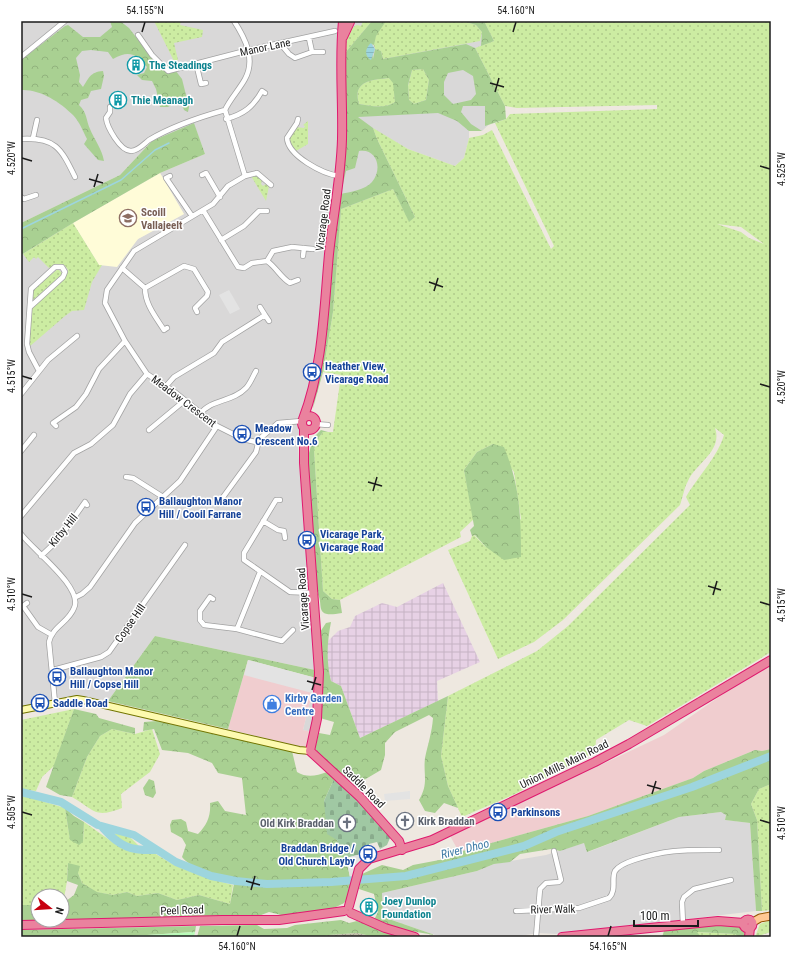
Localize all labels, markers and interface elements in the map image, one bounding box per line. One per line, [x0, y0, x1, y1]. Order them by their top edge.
text: 54.155°N [126, 5, 164, 16]
text: 54.160°N [497, 5, 535, 16]
street label: Manor Lane [239, 36, 292, 59]
building icon: The Steadings [126, 55, 146, 75]
place label: The Steadings [149, 59, 212, 72]
building icon: Thie Meanagh [108, 90, 128, 110]
place label: Thie Meanagh [131, 94, 193, 107]
text: 4.520°W [6, 141, 17, 175]
text: 4.525°W [776, 152, 787, 186]
street label: Vicarage Road [313, 188, 334, 252]
place label: Scoill Vallajeelt [141, 206, 183, 232]
school or university icon: Scoill Vallajeelt [118, 208, 138, 228]
text: 4.515°W [6, 359, 17, 393]
place label: Heather View, Vicarage Road [325, 360, 389, 386]
bus stop icon: Heather View, Vicarage Road [302, 362, 322, 382]
text: 4.520°W [776, 370, 787, 404]
street label: Meadow Crescent [149, 373, 219, 430]
place label: Meadow Crescent No.6 [255, 422, 318, 448]
bus stop icon: Meadow Crescent No.6 [232, 424, 252, 444]
place label: Ballaughton Manor Hill / Cooil Farrane [159, 495, 242, 521]
bus stop icon: Ballaughton Manor Hill / Cooil Farrane [136, 497, 156, 517]
street label: Kirby Hill [46, 511, 81, 549]
place label: Vicarage Park, Vicarage Road [320, 528, 385, 554]
bus stop icon: Vicarage Park, Vicarage Road [297, 530, 317, 550]
street label: Vicarage Road [295, 567, 312, 631]
text: 4.510°W [6, 577, 17, 611]
text: 4.515°W [776, 588, 787, 622]
street label: Copse Hill [112, 601, 148, 645]
place label: Ballaughton Manor Hill / Copse Hill [70, 665, 153, 691]
bus stop icon: Ballaughton Manor Hill / Copse Hill [47, 667, 67, 687]
place label: Kirby Garden Centre [285, 692, 342, 718]
bus stop icon: Saddle Road [30, 693, 50, 713]
shop icon: Kirby Garden Centre [262, 694, 282, 714]
place label: Saddle Road [53, 697, 108, 710]
street label: Union Mills Main Road [518, 737, 611, 792]
street label: Saddle Road [340, 764, 387, 811]
text: 4.505°W [6, 795, 17, 829]
bus stop icon: Parkinsons [488, 802, 508, 822]
place label: Parkinsons [511, 806, 560, 819]
text: 4.510°W [776, 806, 787, 840]
church icon: Kirk Braddan [395, 811, 415, 831]
church icon: Old Kirk Braddan [337, 813, 357, 833]
place label: Kirk Braddan [418, 815, 475, 828]
place label: Old Kirk Braddan [260, 817, 334, 830]
water label: River Dhoo [439, 836, 491, 862]
place label: Braddan Bridge / Old Church Layby [278, 842, 355, 868]
bus stop icon: Braddan Bridge / Old Church Layby [358, 844, 378, 864]
north arrow [30, 888, 70, 928]
place label: Joey Dunlop Foundation [382, 895, 437, 921]
building icon: Joey Dunlop Foundation [359, 897, 379, 917]
scale bar [634, 902, 698, 928]
street label: Peel Road [160, 903, 204, 918]
street label: River Walk [530, 903, 576, 916]
text: N [52, 906, 66, 916]
text: 100 m [640, 909, 670, 923]
text: 54.160°N [218, 941, 256, 952]
text: 54.165°N [589, 941, 627, 952]

